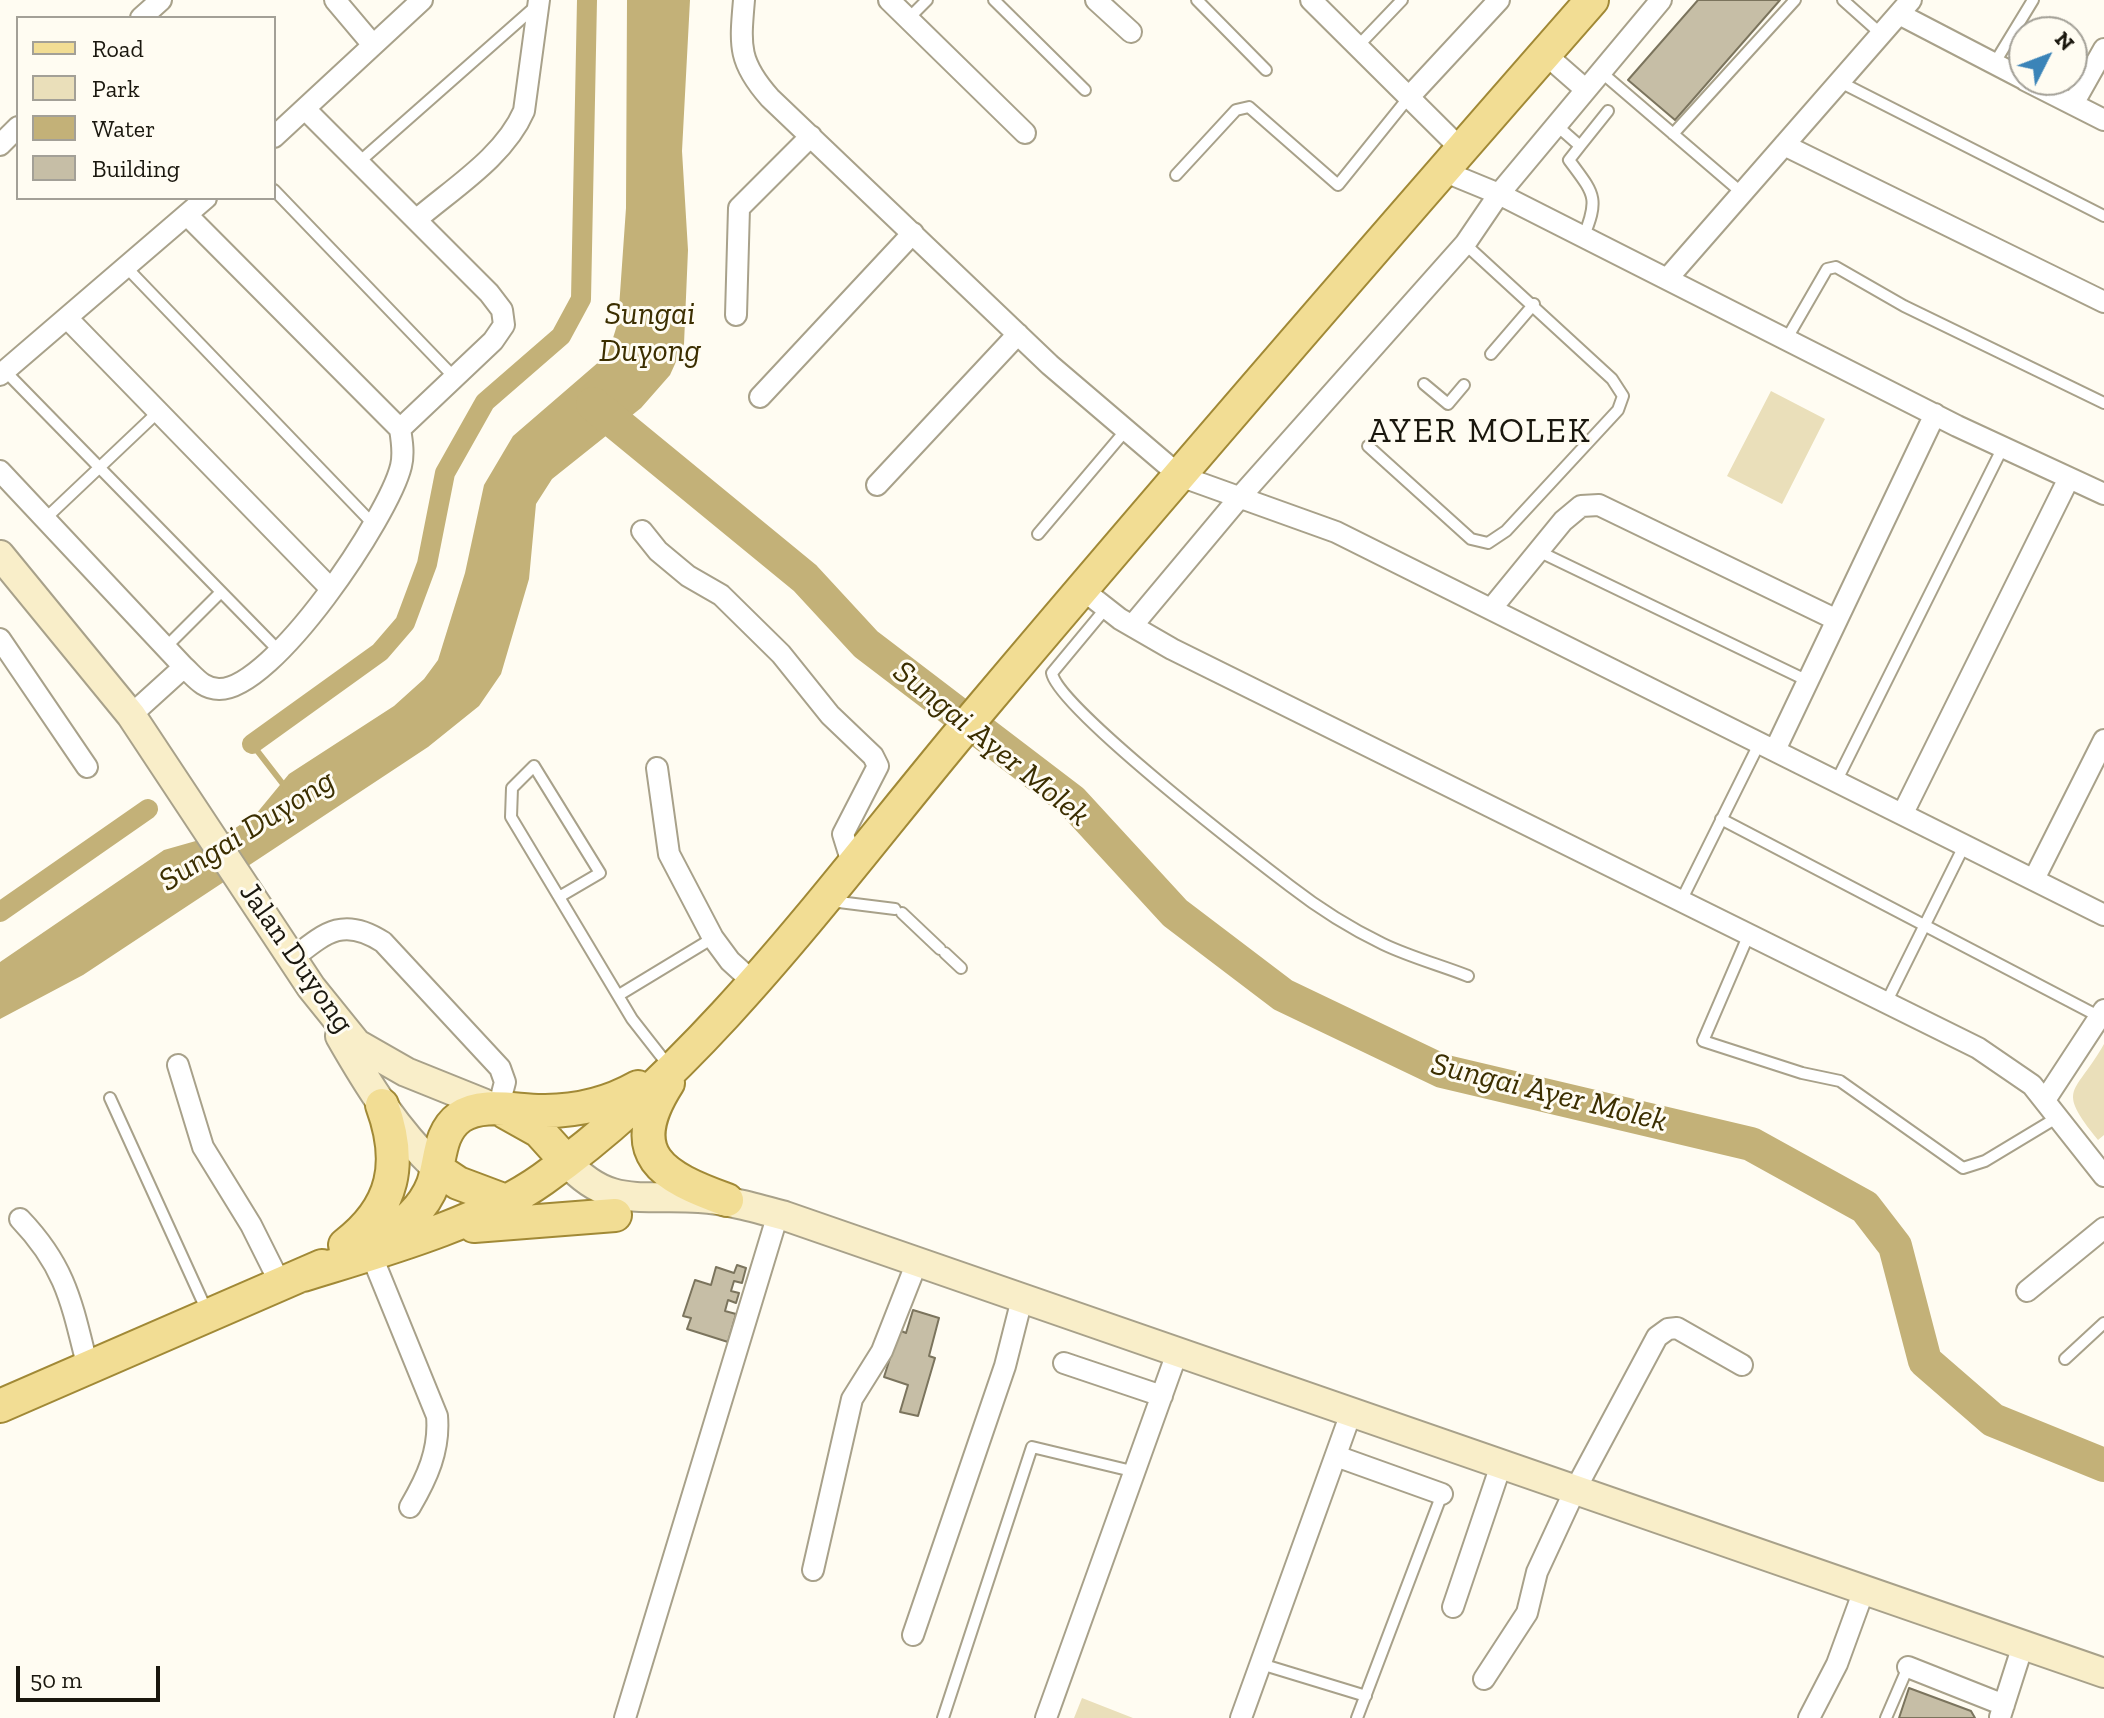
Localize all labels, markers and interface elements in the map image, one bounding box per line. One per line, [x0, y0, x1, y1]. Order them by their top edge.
legend [16, 16, 276, 200]
north arrow [2008, 16, 2088, 96]
text: N [2049, 26, 2080, 56]
text: Road [92, 34, 144, 63]
text: Park [92, 74, 140, 103]
text: Water [92, 114, 155, 143]
text: Building [92, 154, 180, 183]
water label: Sungai Duyong [599, 296, 701, 371]
district label: AYER MOLEK [1368, 412, 1592, 452]
water label: Sungai Ayer Molek [885, 653, 1097, 835]
water label: Sungai Duyong [152, 762, 342, 900]
street label: Jalan Duyong [231, 876, 361, 1040]
water label: Sungai Ayer Molek [1427, 1045, 1671, 1141]
scale bar [20, 1650, 164, 1700]
text: 50 m [30, 1665, 82, 1694]

